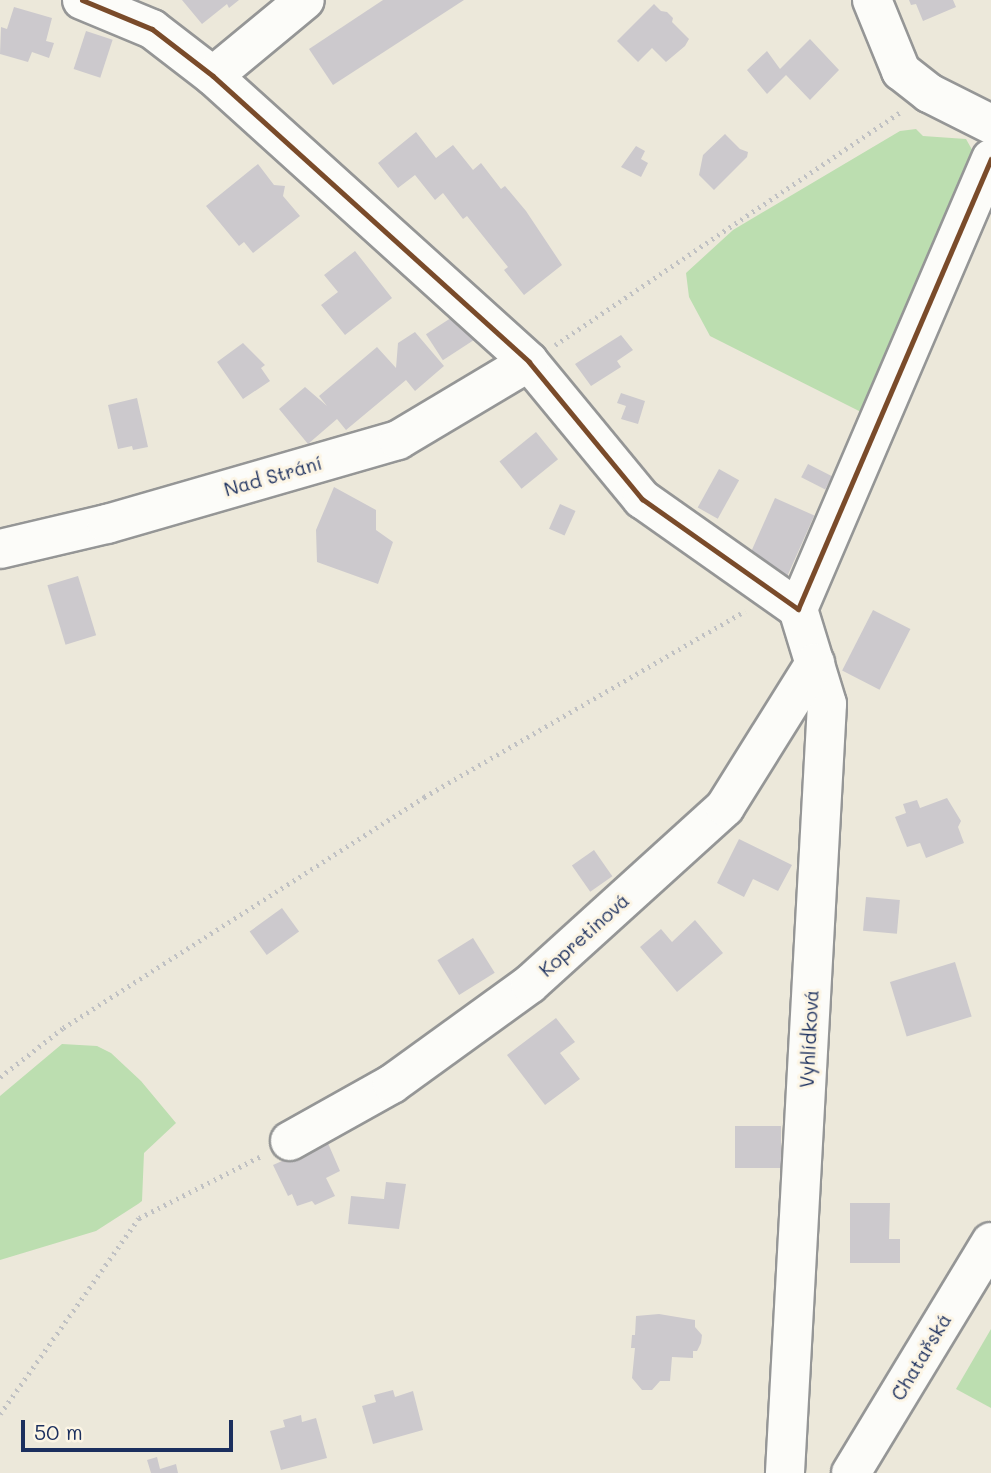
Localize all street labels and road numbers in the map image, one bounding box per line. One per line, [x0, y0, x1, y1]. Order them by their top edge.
street label: Nad Strání [221, 451, 325, 501]
street label: Kopretinová [534, 889, 634, 981]
street label: Vyhlídková [795, 989, 823, 1089]
street label: Chatařská [886, 1310, 956, 1404]

